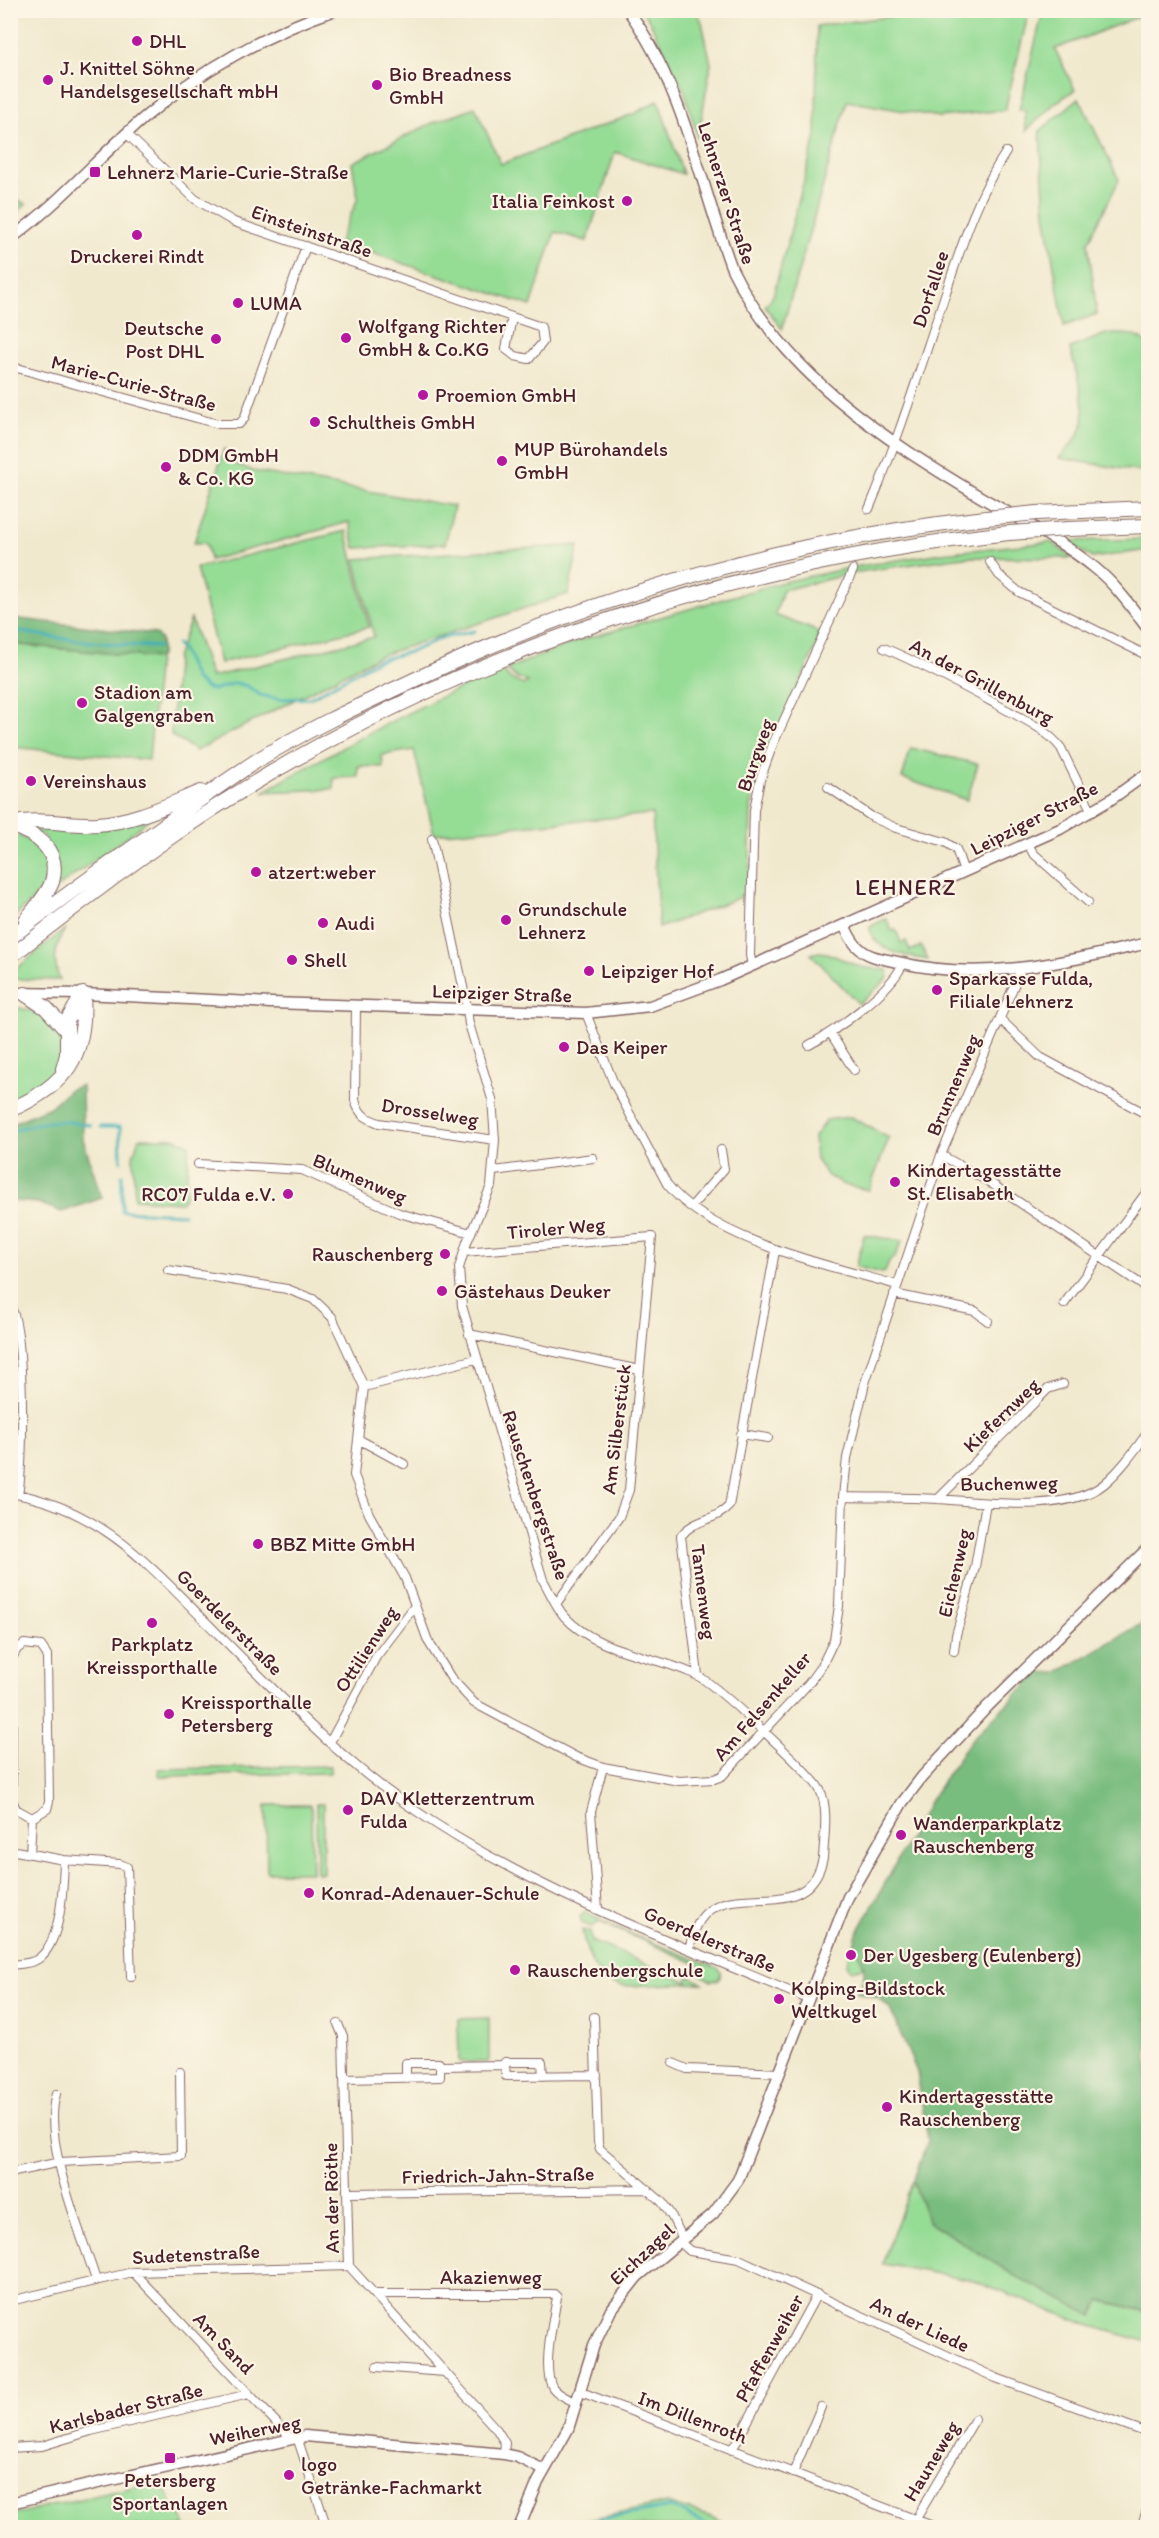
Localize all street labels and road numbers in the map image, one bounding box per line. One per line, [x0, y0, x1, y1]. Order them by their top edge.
street label: Lehnerzer Straße [693, 119, 761, 267]
street label: Einsteinstraße [248, 199, 376, 263]
street label: Dorfallee [906, 248, 954, 330]
street label: Marie-Curie-Straße [49, 349, 219, 417]
street label: An der Grillenburg [906, 633, 1059, 730]
street label: Burgweg [731, 715, 779, 795]
street label: Leipziger Straße [966, 775, 1102, 861]
street label: Leipziger Straße [432, 979, 572, 1007]
street label: Brunnenweg [921, 1030, 985, 1140]
street label: Drosselweg [380, 1092, 481, 1132]
street label: Blumenweg [309, 1147, 411, 1209]
street label: Tiroler Weg [506, 1212, 607, 1244]
street label: Am Silberstück [596, 1362, 636, 1496]
street label: Kiefernweg [958, 1372, 1045, 1457]
street label: Rauschenbergstraße [497, 1407, 575, 1583]
street label: Buchenweg [960, 1470, 1059, 1496]
street label: Eichenweg [932, 1526, 976, 1620]
street label: Tannenweg [686, 1543, 722, 1642]
street label: Goerdelerstraße [172, 1564, 288, 1680]
street label: Ottilienweg [329, 1601, 403, 1697]
street label: Am Felsenkeller [708, 1646, 816, 1766]
street label: Goerdelerstraße [640, 1900, 780, 1978]
street label: An der Röthe [318, 2142, 344, 2254]
street label: Friedrich-Jahn-Straße [402, 2161, 594, 2189]
street label: Eichzagel [604, 2218, 680, 2290]
street label: Sudetenstraße [132, 2239, 260, 2269]
street label: Akazienweg [440, 2265, 543, 2289]
street label: Pfaffenweiher [729, 2289, 809, 2406]
street label: An der Liede [867, 2291, 973, 2357]
street label: Am Sand [189, 2307, 260, 2379]
street label: Karlsbader Straße [47, 2377, 205, 2439]
street label: Im Dillenroth [635, 2385, 751, 2449]
street label: Weiherweg [207, 2409, 303, 2451]
street label: Hauneweg [898, 2416, 965, 2506]

